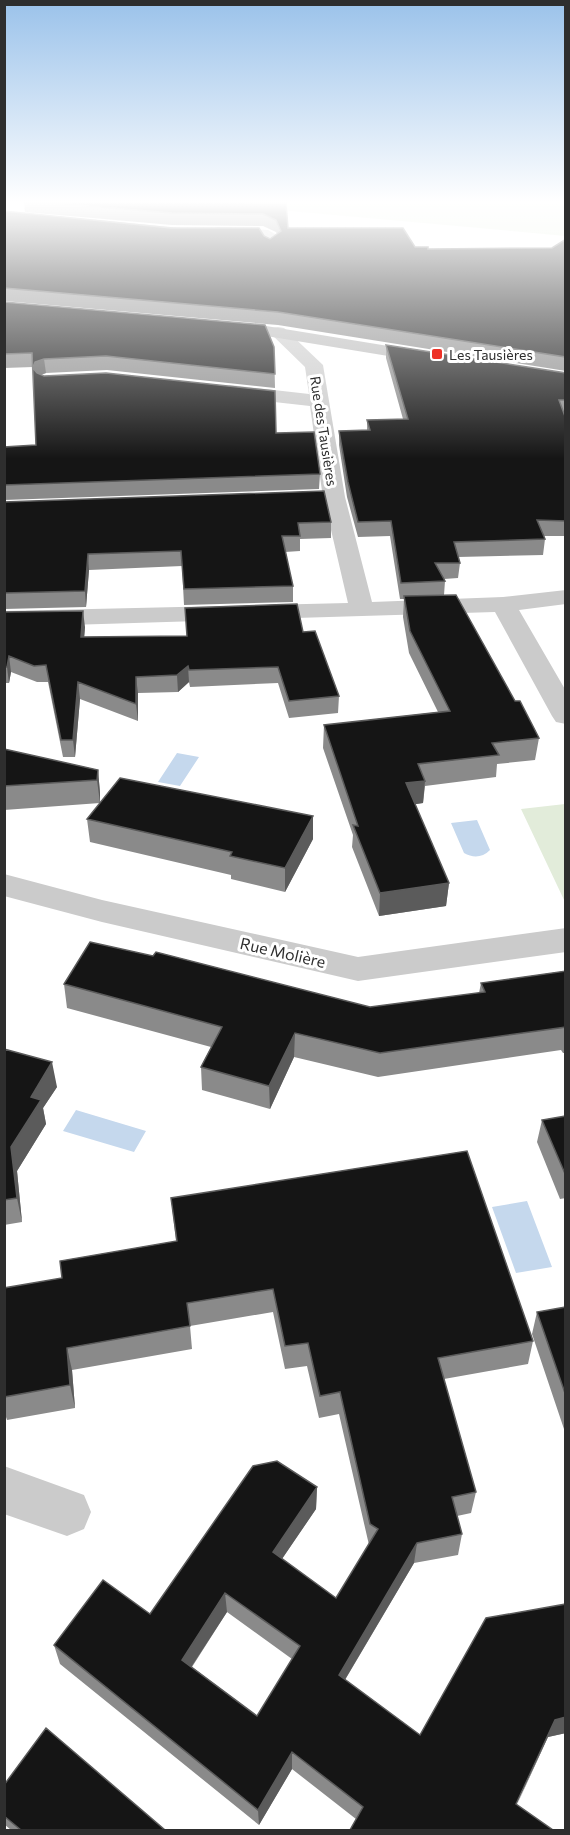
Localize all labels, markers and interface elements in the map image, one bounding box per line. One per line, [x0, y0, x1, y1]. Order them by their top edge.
place label: Les Tausières [449, 346, 533, 363]
marker: Les Tausières [430, 347, 444, 361]
street label: Rue des Tausières [307, 375, 341, 487]
street label: Rue Molière [238, 933, 328, 971]

